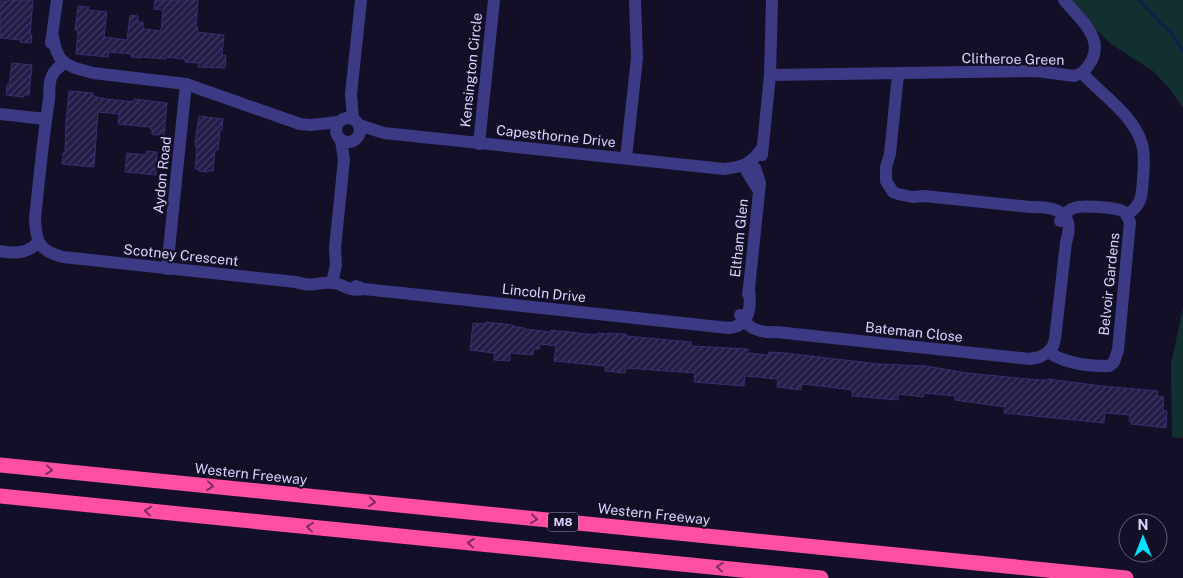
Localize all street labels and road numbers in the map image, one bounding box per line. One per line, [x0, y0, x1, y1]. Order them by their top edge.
street label: Kensington Circle [457, 12, 485, 128]
street label: Clitheroe Green [961, 50, 1065, 68]
street label: Capesthorne Drive [495, 122, 617, 150]
street label: Aydon Road [150, 136, 174, 214]
street label: Eltham Glen [727, 198, 751, 278]
street label: Belvoir Gardens [1096, 232, 1122, 336]
street label: Scotney Crescent [123, 241, 239, 269]
street label: Lincoln Drive [501, 281, 587, 305]
street label: Bateman Close [865, 319, 964, 345]
street label: Western Freeway [194, 460, 308, 488]
street label: Western Freeway [597, 500, 711, 528]
road number: M8 [548, 512, 578, 532]

